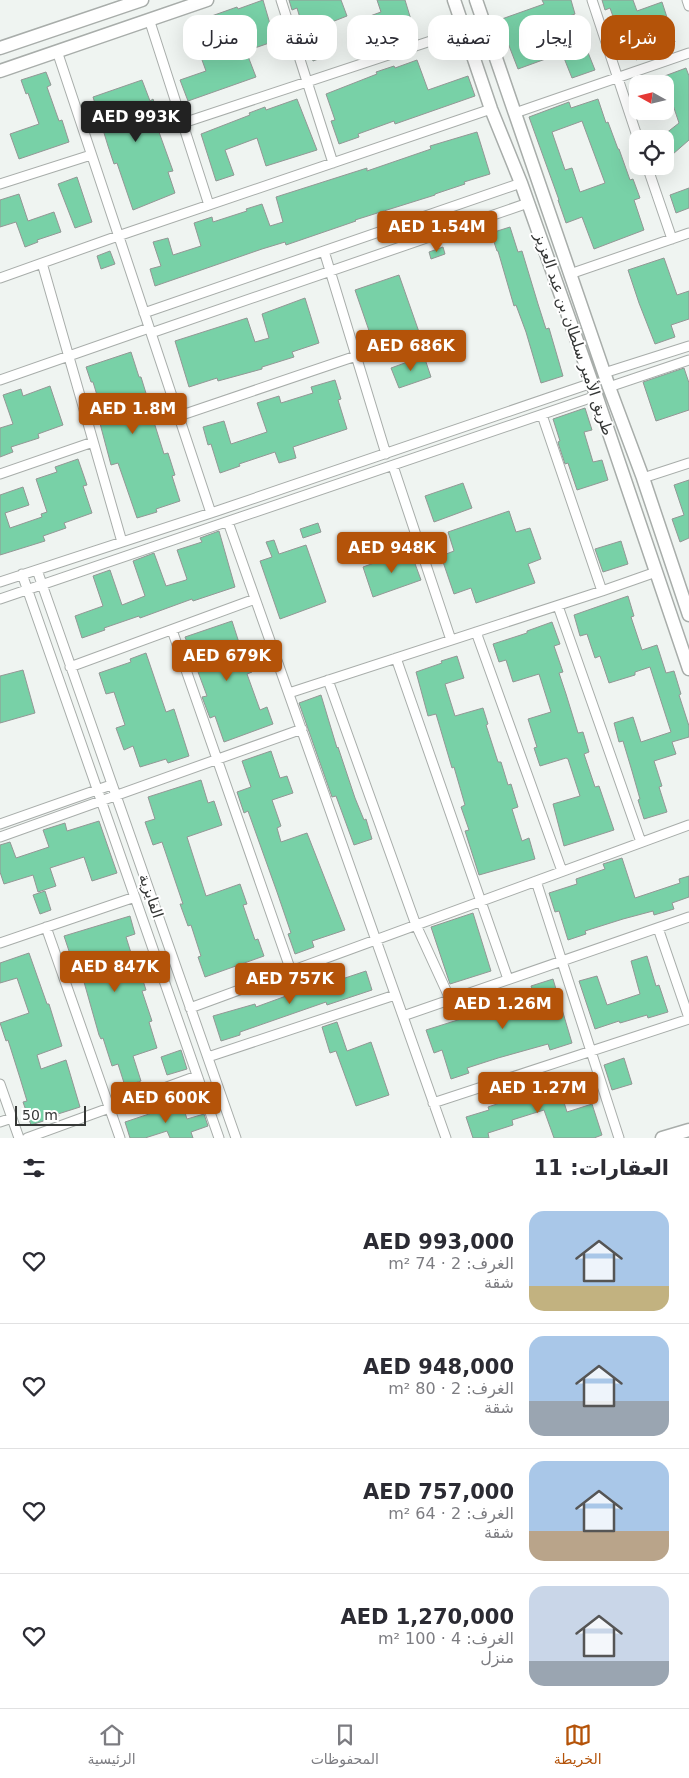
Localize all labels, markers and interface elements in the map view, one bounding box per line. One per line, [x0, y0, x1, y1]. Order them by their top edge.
chip: منزل [183, 15, 257, 60]
chip: شقة [267, 15, 337, 60]
chip: جديد [347, 15, 418, 60]
chip: تصفية [428, 15, 509, 60]
chip: إيجار [519, 15, 591, 60]
chip: شراء [601, 15, 675, 60]
north arrow [629, 75, 674, 120]
map controls [629, 75, 674, 175]
pin: AED 993K [84, 100, 188, 143]
text: AED 993K [92, 107, 180, 126]
button: locate [629, 130, 674, 175]
pin: AED 1.54M [380, 210, 494, 253]
text: AED 1.54M [388, 217, 486, 236]
street label: طريق الأمير سلطان بن عبد العزيز [530, 229, 618, 438]
pin: AED 686K [359, 330, 463, 372]
text: AED 686K [367, 336, 455, 355]
pin: AED 1.8M [81, 392, 185, 435]
text: AED 1.8M [90, 399, 176, 418]
pin: AED 948K [340, 532, 444, 574]
text: AED 948K [348, 538, 436, 557]
pin: AED 679K [175, 640, 279, 682]
text: AED 679K [183, 646, 271, 665]
street label: الفايزية [135, 872, 167, 920]
pin: AED 847K [63, 950, 167, 993]
text: AED 847K [71, 957, 159, 976]
pin: AED 757K [238, 962, 342, 1005]
text: AED 757K [246, 969, 334, 988]
pin: AED 1.26M [446, 988, 560, 1030]
text: AED 1.26M [454, 994, 552, 1013]
pin: AED 1.27M [481, 1072, 595, 1114]
text: AED 1.27M [489, 1078, 587, 1097]
pin: AED 600K [114, 1082, 218, 1124]
text: AED 600K [122, 1088, 210, 1107]
scale bar [15, 1103, 86, 1126]
text: 50 m [22, 1107, 58, 1123]
icon: filters [20, 1154, 48, 1182]
text: العقارات: 11 [534, 1156, 669, 1180]
text: AED 993,000 [363, 1230, 514, 1254]
icon: home [569, 1231, 629, 1291]
icon: heart [20, 1247, 48, 1275]
text: الغرف: 2 · 74 m² [388, 1254, 514, 1273]
text: شقة [484, 1273, 514, 1292]
text: AED 948,000 [363, 1355, 514, 1379]
icon: home [569, 1356, 629, 1416]
icon: heart [20, 1372, 48, 1400]
text: الغرف: 2 · 80 m² [388, 1379, 514, 1398]
text: شقة [484, 1398, 514, 1417]
text: AED 757,000 [363, 1480, 514, 1504]
icon: home [569, 1481, 629, 1541]
icon: heart [20, 1497, 48, 1525]
text: الغرف: 2 · 64 m² [388, 1504, 514, 1523]
text: شقة [484, 1523, 514, 1542]
text: AED 1,270,000 [340, 1605, 514, 1629]
icon: home [569, 1606, 629, 1666]
icon: heart [20, 1622, 48, 1650]
text: الغرف: 4 · 100 m² [378, 1629, 514, 1648]
text: منزل [480, 1648, 514, 1667]
tab: الرئيسية [87, 1721, 136, 1767]
tab: المحفوظات [311, 1721, 379, 1767]
tab: الخريطة [554, 1721, 602, 1767]

